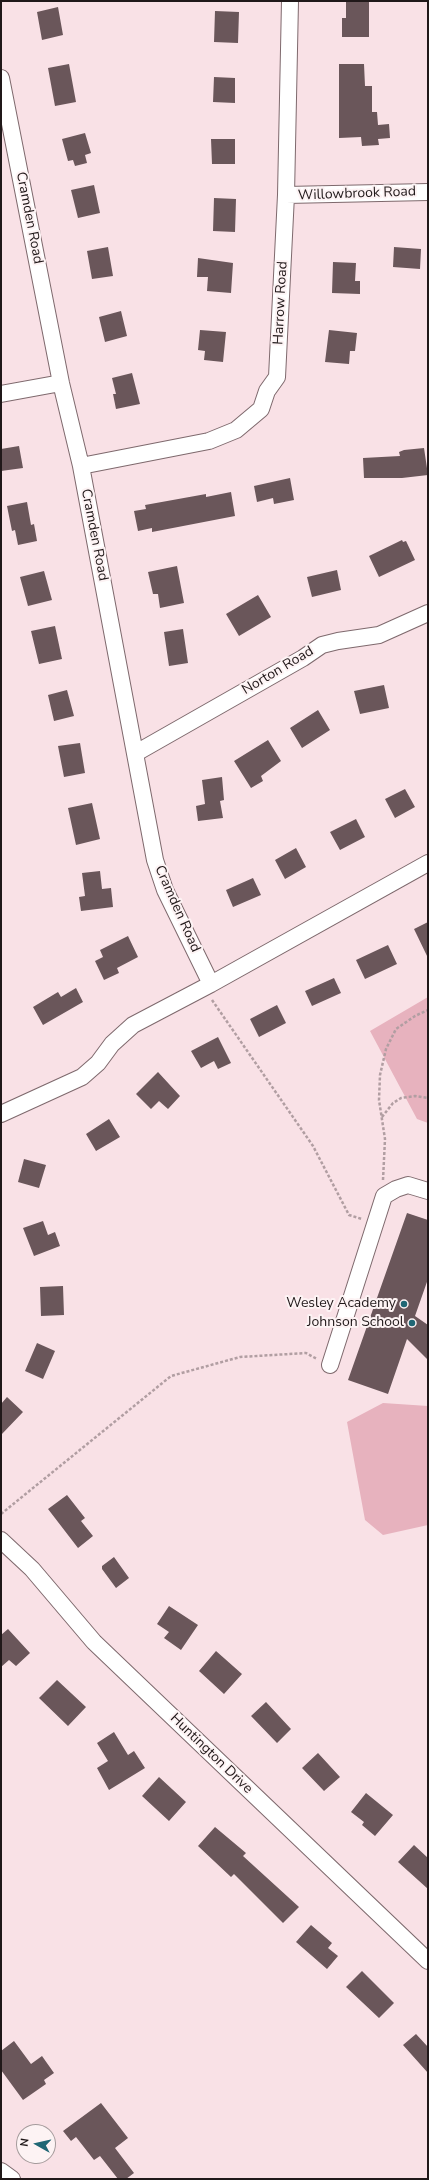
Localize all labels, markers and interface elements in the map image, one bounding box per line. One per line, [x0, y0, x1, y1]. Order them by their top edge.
street label: Cramden Road [12, 171, 46, 265]
street label: Willowbrook Road [298, 184, 416, 204]
street label: Harrow Road [270, 261, 292, 345]
street label: Cramden Road [77, 488, 111, 582]
street label: Norton Road [239, 643, 317, 699]
street label: Cramden Road [150, 863, 204, 955]
place label: Wesley Academy [286, 1296, 396, 1312]
marker: Wesley Academy [399, 1299, 409, 1309]
place label: Johnson School [307, 1315, 404, 1331]
marker: Johnson School [407, 1318, 417, 1328]
street label: Huntington Drive [166, 1710, 256, 1798]
north arrow [16, 2124, 56, 2164]
text: N [17, 2137, 33, 2148]

